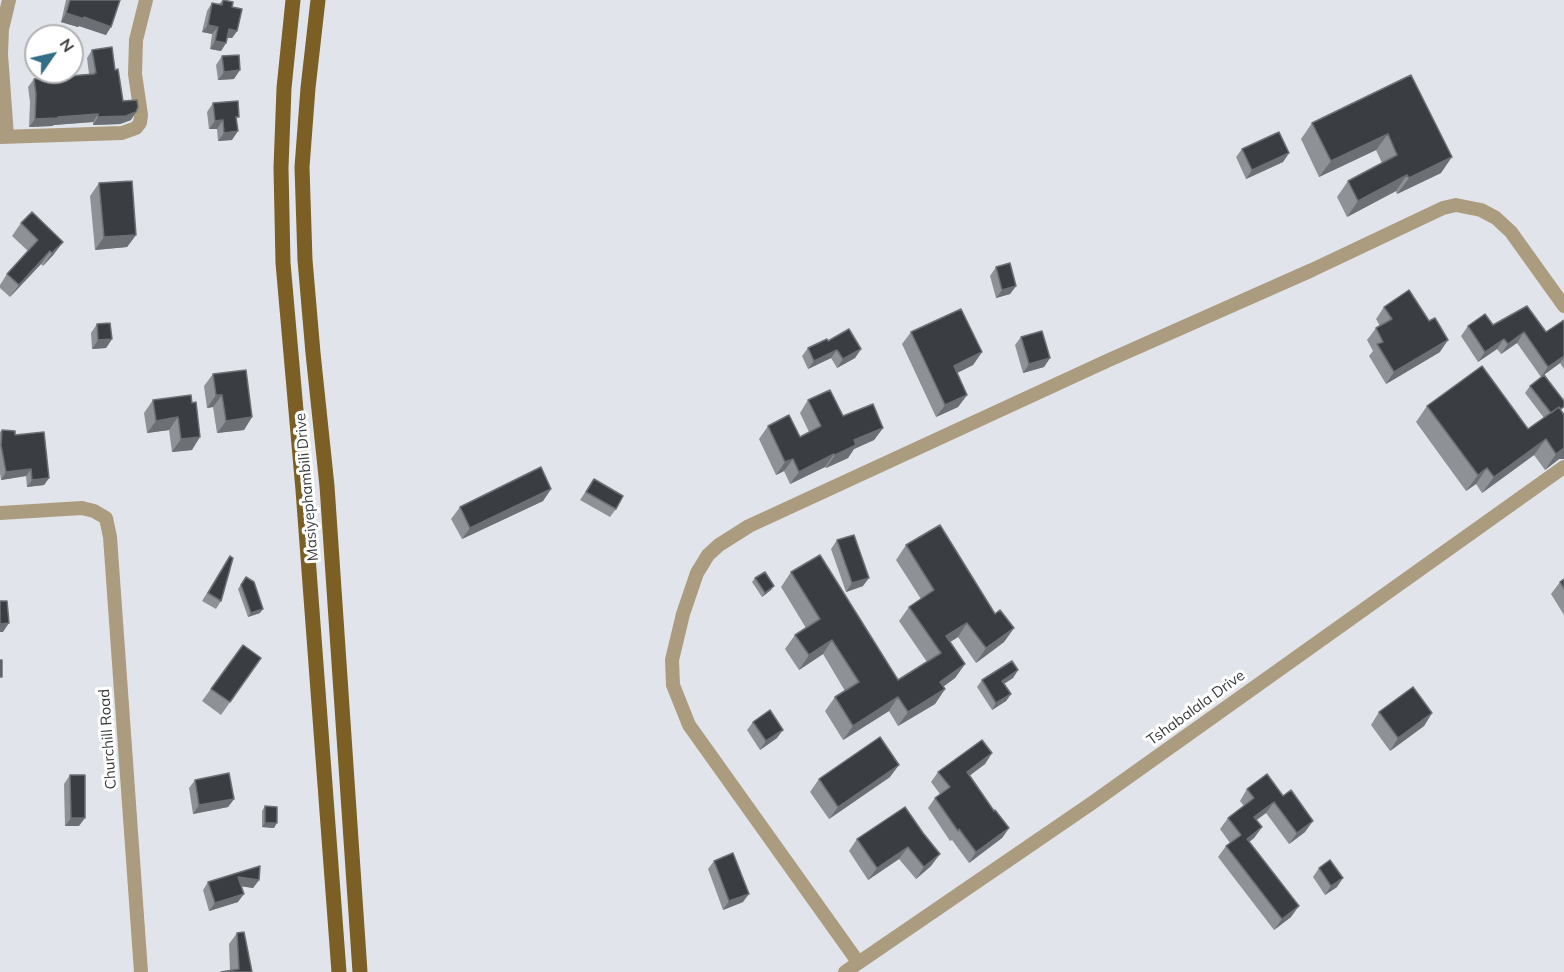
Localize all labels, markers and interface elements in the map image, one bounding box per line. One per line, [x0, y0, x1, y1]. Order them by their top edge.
north arrow [24, 24, 84, 84]
text: N [56, 34, 79, 56]
street label: Masiyephambili Drive [292, 412, 322, 562]
street label: Tshabalala Drive [1144, 666, 1248, 750]
street label: Churchill Road [96, 688, 120, 790]

